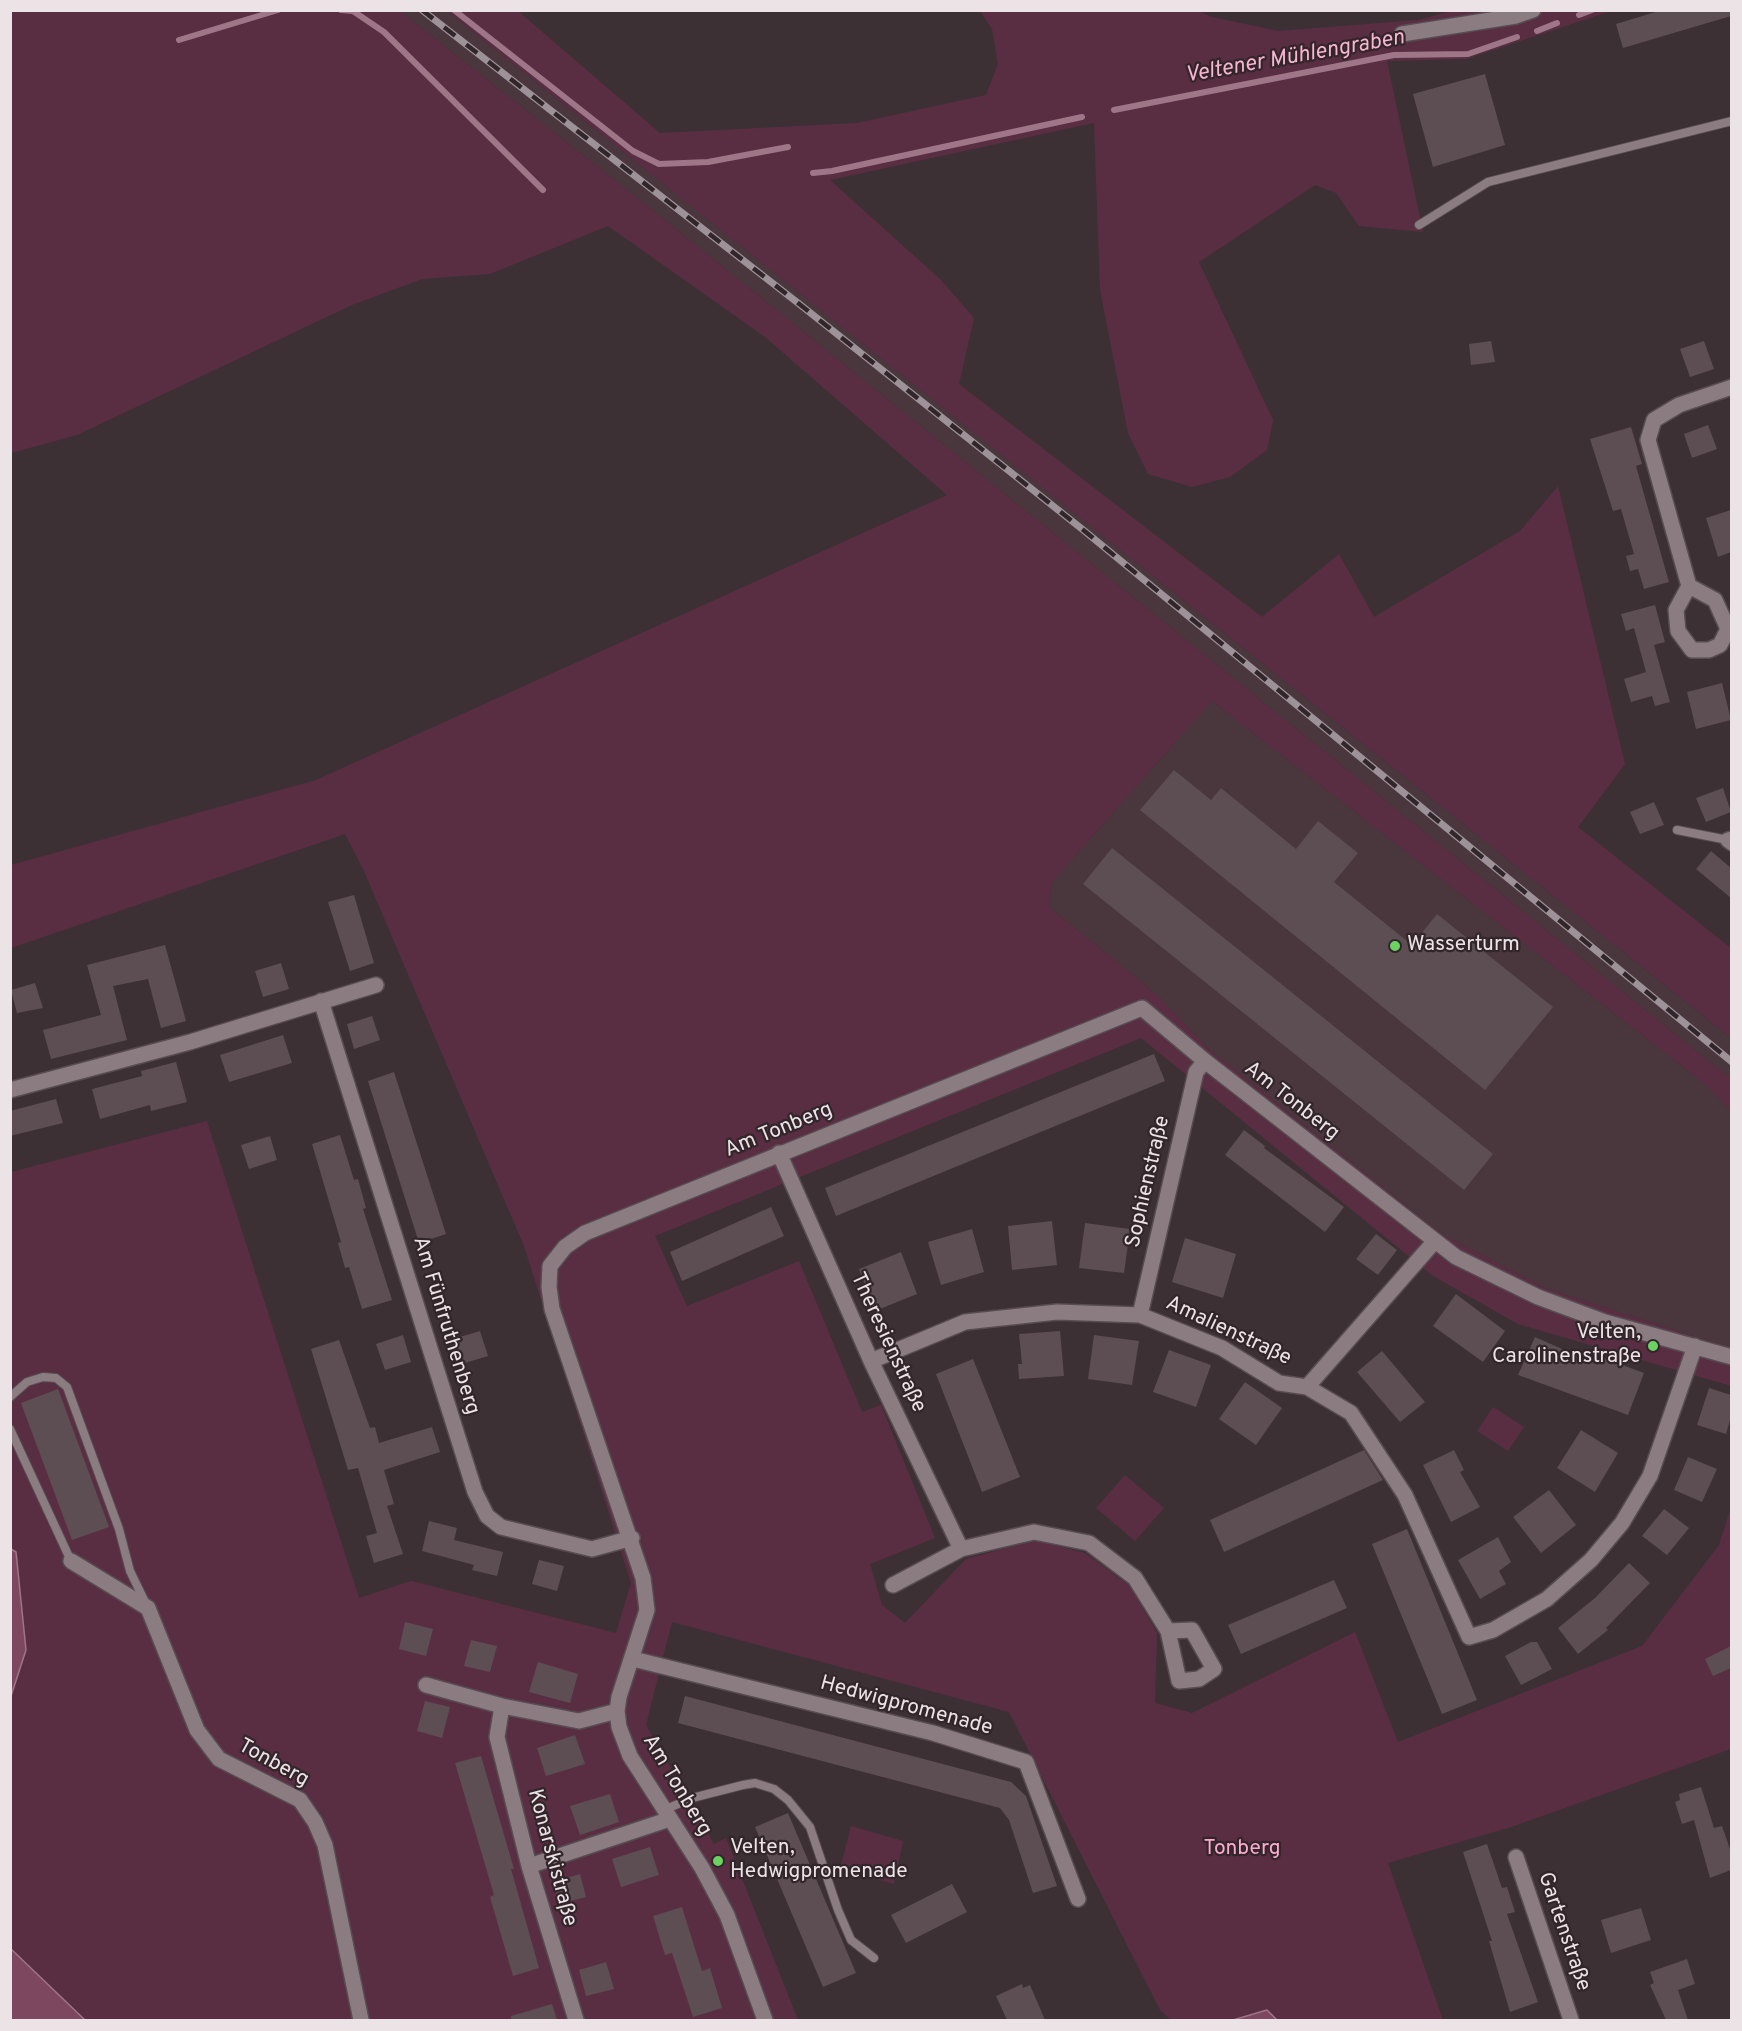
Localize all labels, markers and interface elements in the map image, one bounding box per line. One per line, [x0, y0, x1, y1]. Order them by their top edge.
water label: Veltener Mühlengraben [1183, 26, 1407, 90]
place label: Wasserturm [1407, 933, 1520, 959]
marker: Wasserturm [1388, 939, 1402, 953]
street label: Am Tonberg [1238, 1057, 1344, 1147]
street label: Am Tonberg [721, 1098, 837, 1164]
street label: Sophienstraße [1122, 1114, 1176, 1250]
street label: Am Fünfruthenberg [406, 1234, 484, 1418]
street label: Theresienstraße [844, 1269, 930, 1417]
street label: Amalienstraße [1161, 1292, 1295, 1372]
place label: Velten, Carolinenstraße [1492, 1321, 1641, 1371]
marker: Velten, Carolinenstraße [1646, 1339, 1660, 1353]
street label: Hedwigpromenade [817, 1672, 995, 1742]
street label: Am Tonberg [636, 1731, 716, 1841]
street label: Tonberg [233, 1734, 313, 1794]
street label: Konarskistraße [521, 1787, 581, 1929]
place label: Velten, Hedwigpromenade [730, 1836, 908, 1886]
park label: Tonberg [1204, 1837, 1280, 1863]
marker: Velten, Hedwigpromenade [711, 1854, 725, 1868]
street label: Gartenstraße [1531, 1869, 1595, 1995]

